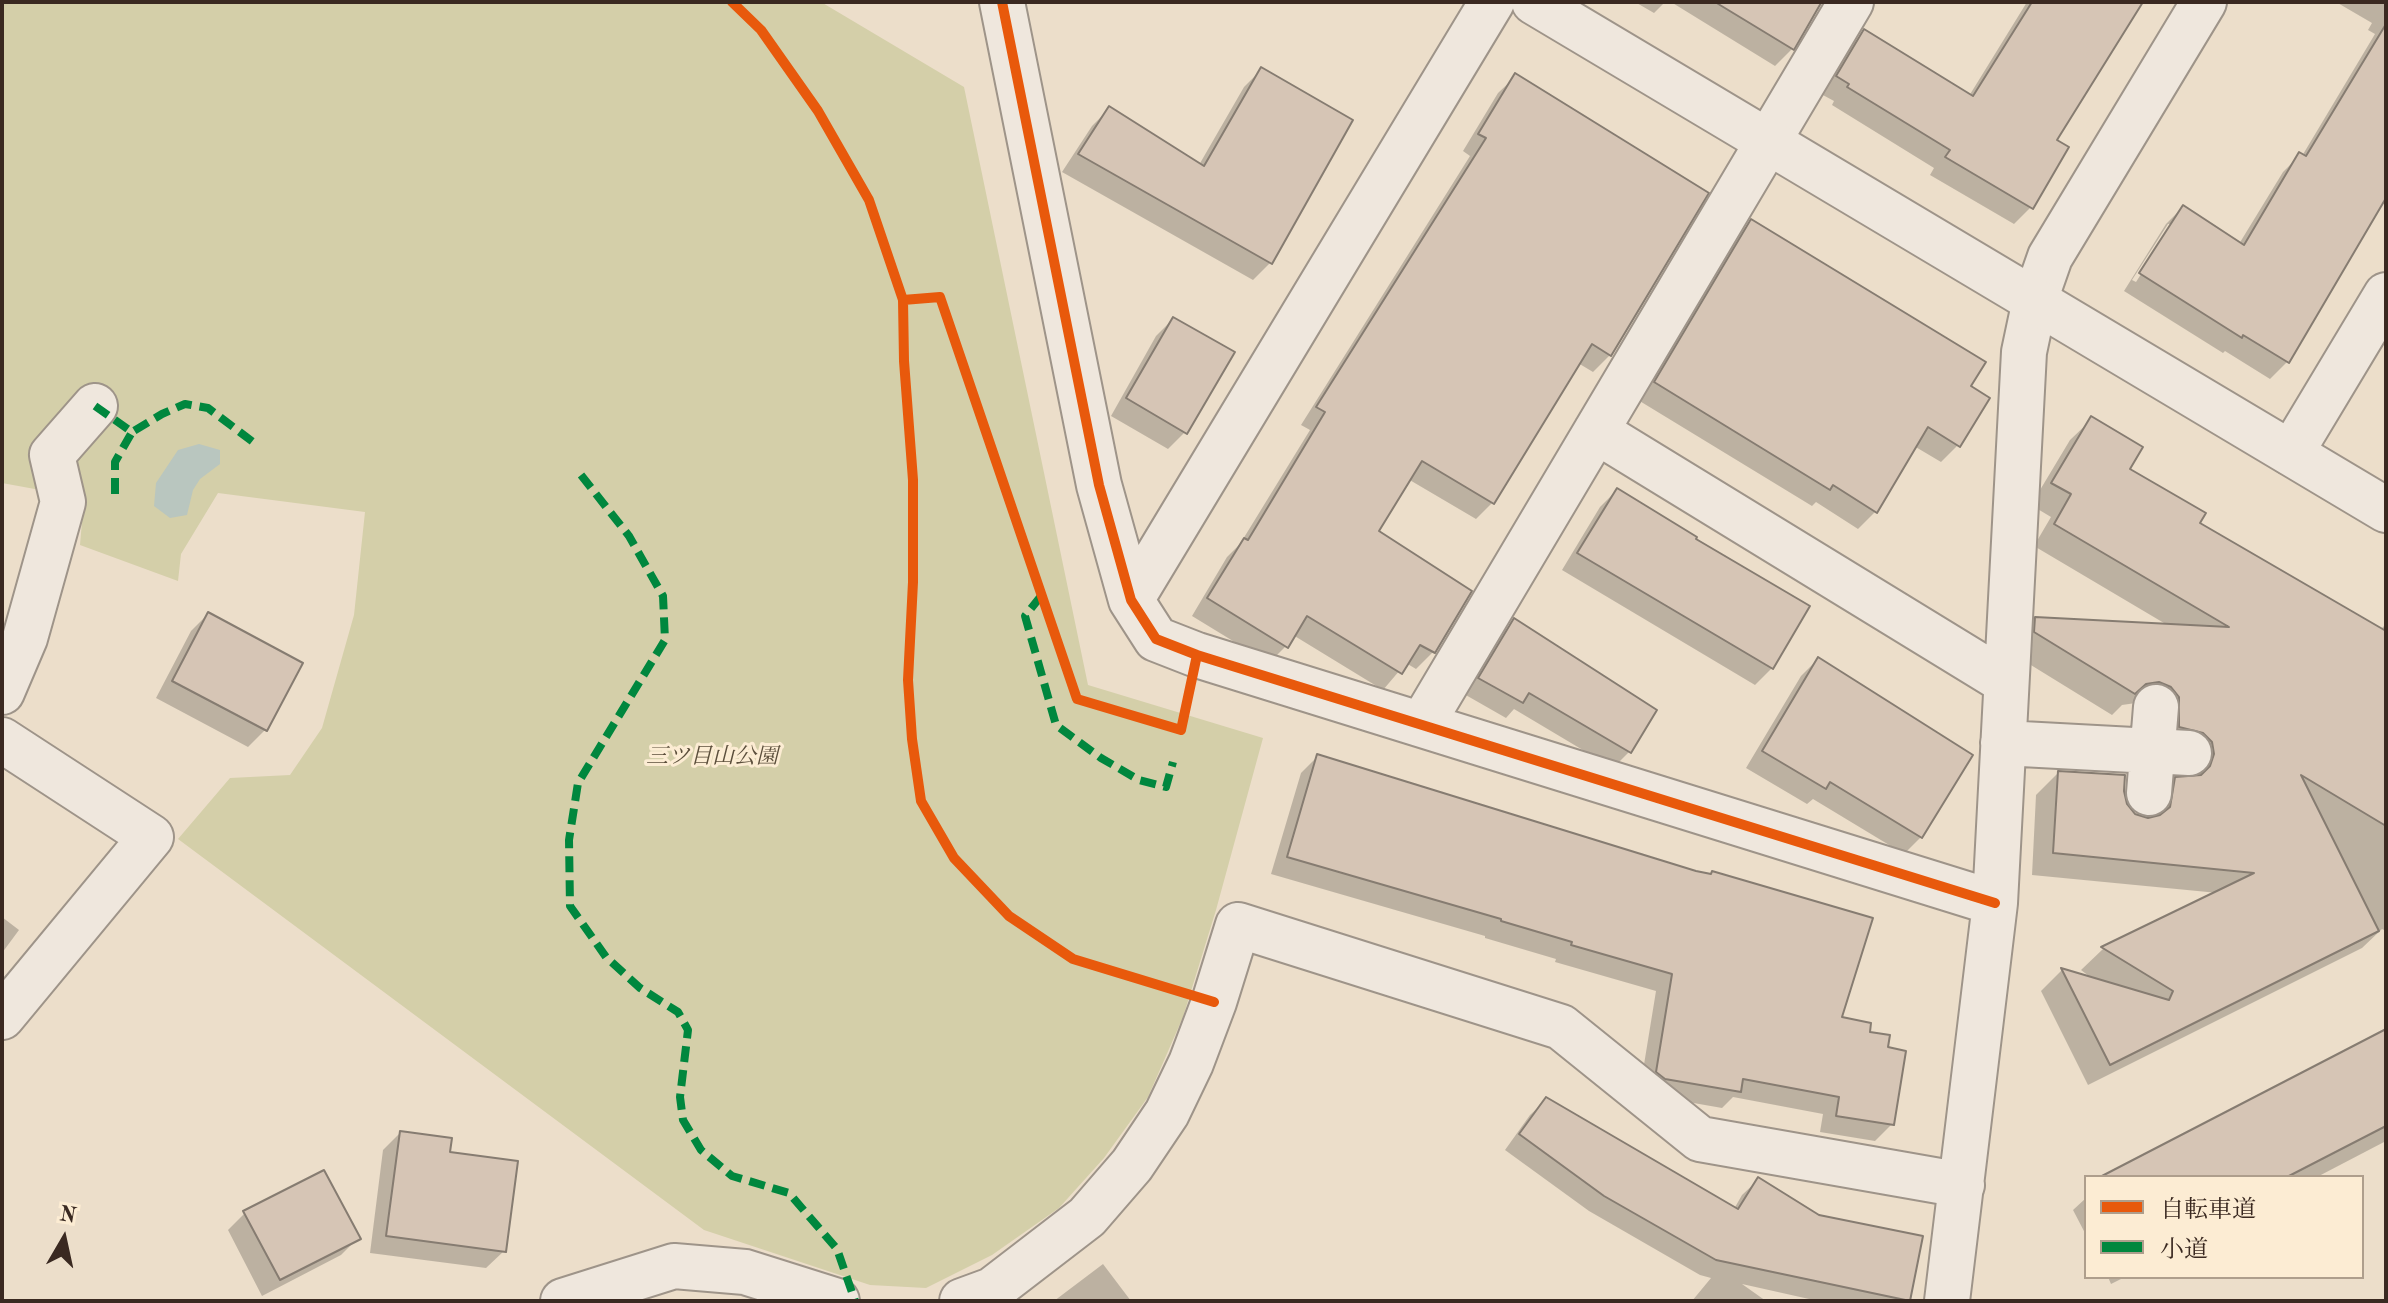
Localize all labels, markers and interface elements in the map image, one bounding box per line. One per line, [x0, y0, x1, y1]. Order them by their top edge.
park label: 三ツ目山公園 [646, 744, 778, 770]
legend [2084, 1175, 2364, 1279]
north arrow [24, 1199, 104, 1279]
text: 自転車道 [2160, 1199, 2256, 1223]
text: N [58, 1203, 78, 1227]
text: 小道 [2160, 1239, 2208, 1263]

